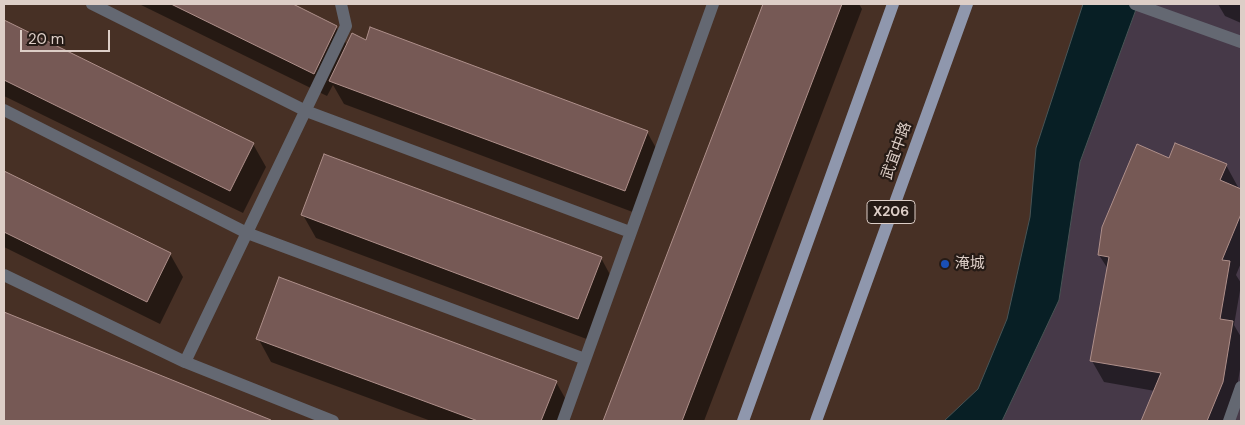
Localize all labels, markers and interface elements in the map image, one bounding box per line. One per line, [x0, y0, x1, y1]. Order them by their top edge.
scale bar [22, 20, 112, 52]
text: 20 m [28, 29, 64, 49]
street label: 武宜中路 [878, 120, 916, 182]
road number: X206 [867, 200, 915, 223]
place label: 淹城 [955, 255, 985, 273]
marker: 淹城 [939, 258, 951, 270]

